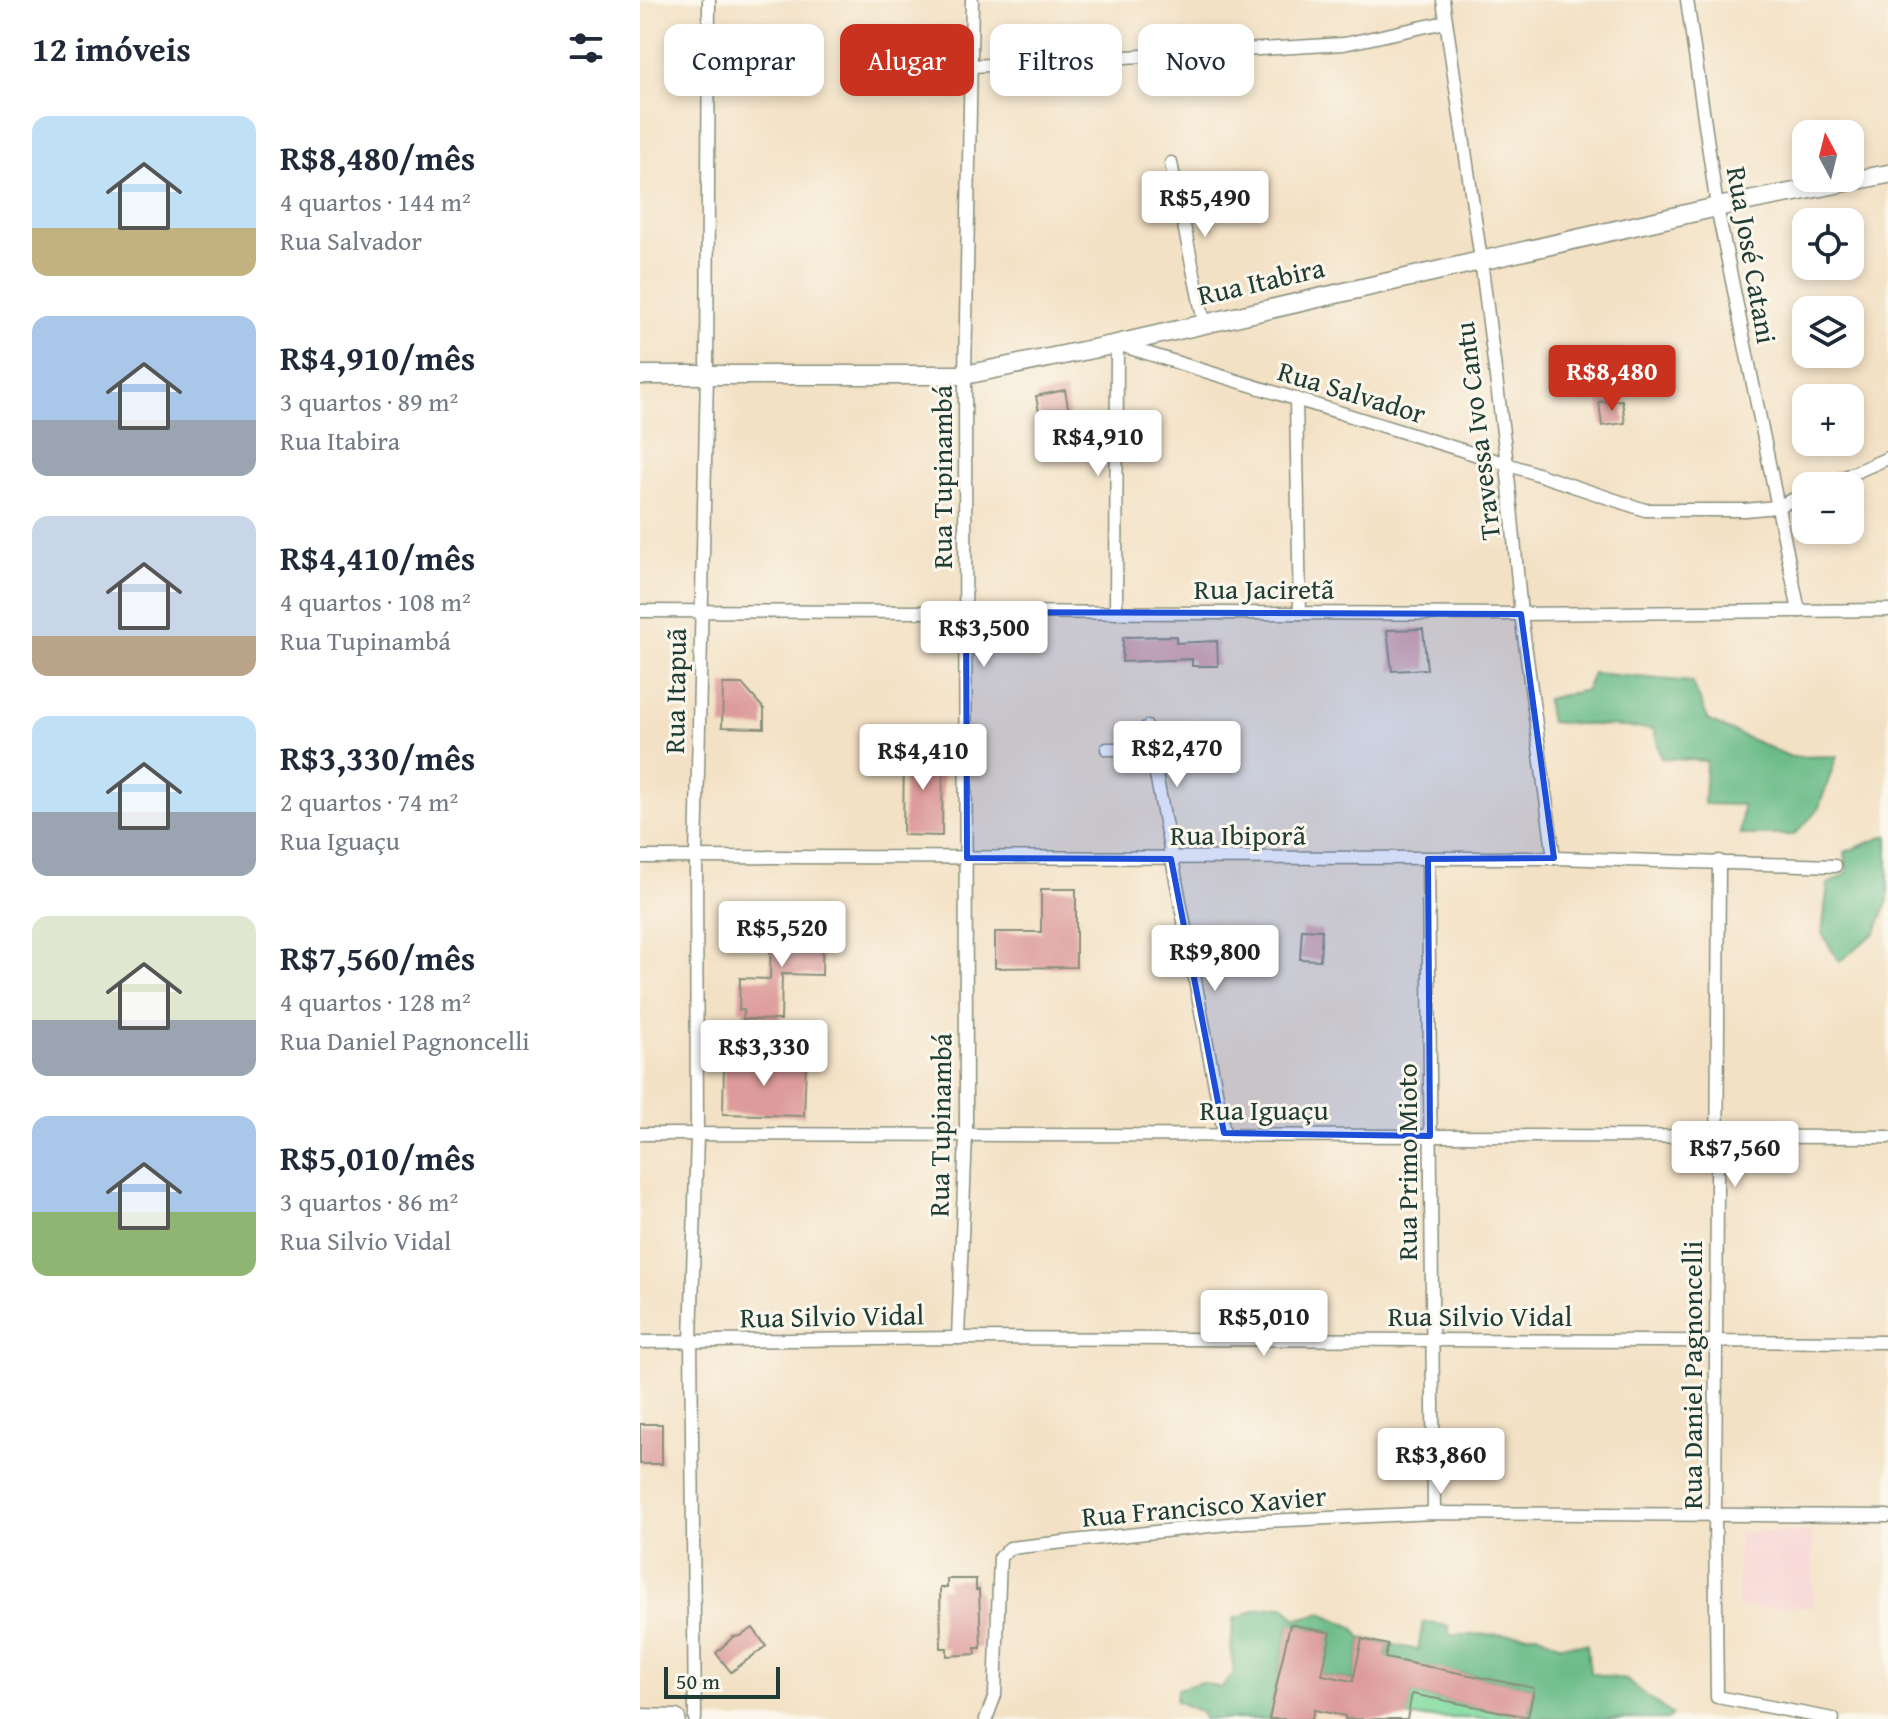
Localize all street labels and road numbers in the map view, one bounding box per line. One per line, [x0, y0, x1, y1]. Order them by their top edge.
street label: Rua José Catani [1717, 163, 1788, 347]
street label: Rua Itabira [1193, 246, 1329, 315]
street label: Travessa Ivo Cantu [1443, 320, 1510, 542]
street label: Rua Salvador [1273, 350, 1432, 434]
street label: Rua Tupinambá [921, 384, 962, 569]
street label: Rua Jaciretã [1194, 568, 1335, 609]
street label: Rua Itapuã [653, 627, 696, 754]
street label: Rua Ibiporã [1170, 814, 1307, 855]
street label: Rua Tupinambá [917, 1032, 962, 1217]
street label: Rua Primo Mioto [1386, 1063, 1427, 1261]
street label: Rua Iguaçu [1199, 1089, 1329, 1130]
street label: Rua Daniel Pagnoncelli [1671, 1240, 1712, 1509]
street label: Rua Silvio Vidal [739, 1293, 925, 1338]
street label: Rua Silvio Vidal [1388, 1295, 1572, 1336]
street label: Rua Francisco Xavier [1080, 1474, 1328, 1537]

